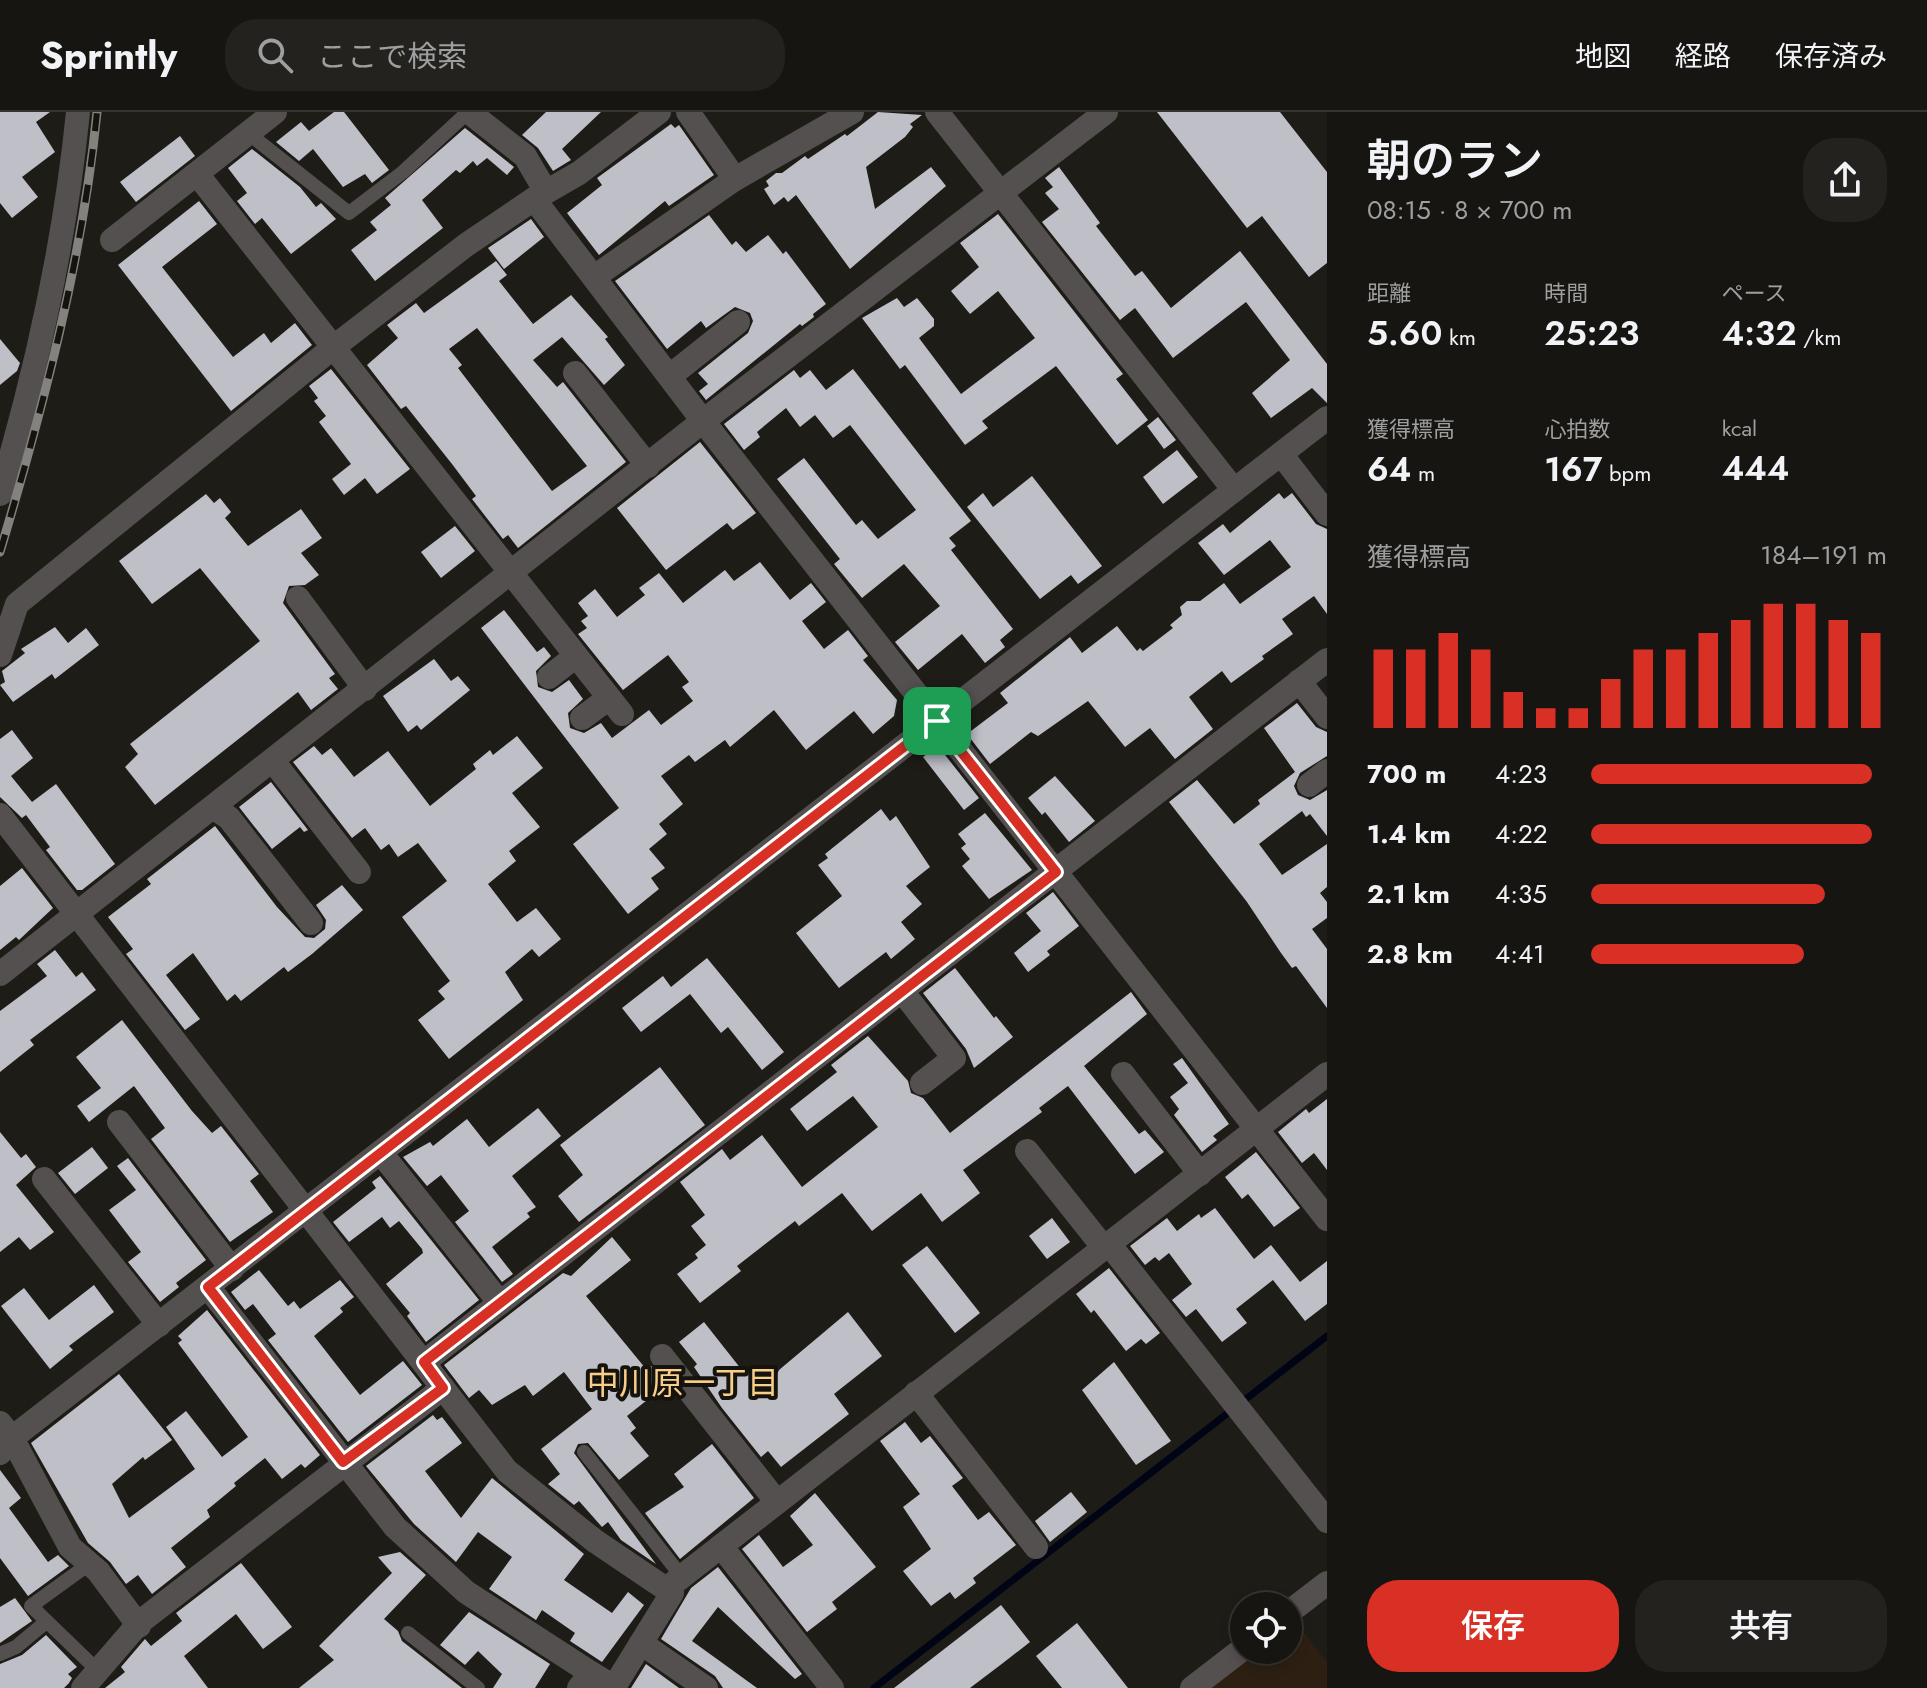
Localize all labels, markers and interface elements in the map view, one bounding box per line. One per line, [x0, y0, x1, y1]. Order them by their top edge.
search box [225, 19, 785, 91]
text: Sprintly [40, 28, 177, 83]
icon: search [253, 33, 297, 77]
text: ここで検索 [317, 35, 467, 78]
text: 地図 [1575, 36, 1631, 77]
text: 経路 [1675, 36, 1731, 77]
text: 保存済み [1775, 36, 1887, 77]
text: 朝のラン [1367, 129, 1543, 193]
button: share [1803, 138, 1887, 222]
text: 08:15 · 8 × 700 m [1367, 191, 1573, 229]
text: 距離 [1367, 277, 1411, 309]
text: 時間 [1544, 277, 1588, 309]
text: ペース [1722, 277, 1787, 309]
text: 5.60 [1367, 309, 1442, 358]
text: 25:23 [1544, 309, 1639, 358]
text: 4:32 [1722, 309, 1797, 358]
text: km [1442, 321, 1476, 353]
text: /km [1797, 321, 1841, 353]
text: kcal [1722, 412, 1757, 444]
text: 獲得標高 [1367, 413, 1455, 445]
text: 心拍数 [1544, 413, 1610, 445]
text: 444 [1722, 444, 1789, 493]
text: 64 [1367, 445, 1411, 494]
text: 167 [1544, 445, 1602, 494]
text: m [1411, 457, 1435, 489]
text: bpm [1602, 457, 1651, 489]
text: 184–191 m [1760, 536, 1887, 574]
text: 獲得標高 [1367, 538, 1471, 576]
pin [903, 687, 971, 755]
icon: arrive [915, 699, 959, 743]
text: 700 m [1367, 755, 1446, 793]
text: 4:23 [1495, 755, 1547, 793]
text: 1.4 km [1367, 815, 1451, 853]
text: 4:22 [1495, 815, 1548, 853]
text: 2.1 km [1367, 875, 1450, 913]
text: 4:35 [1495, 875, 1547, 913]
text: 2.8 km [1367, 935, 1453, 973]
text: 4:41 [1495, 935, 1545, 973]
district label: 中川原一丁目 [587, 1360, 779, 1406]
button: 保存 [1367, 1580, 1619, 1672]
button: 共有 [1635, 1580, 1887, 1672]
map controls [1230, 1592, 1302, 1664]
button: locate [1230, 1592, 1302, 1664]

